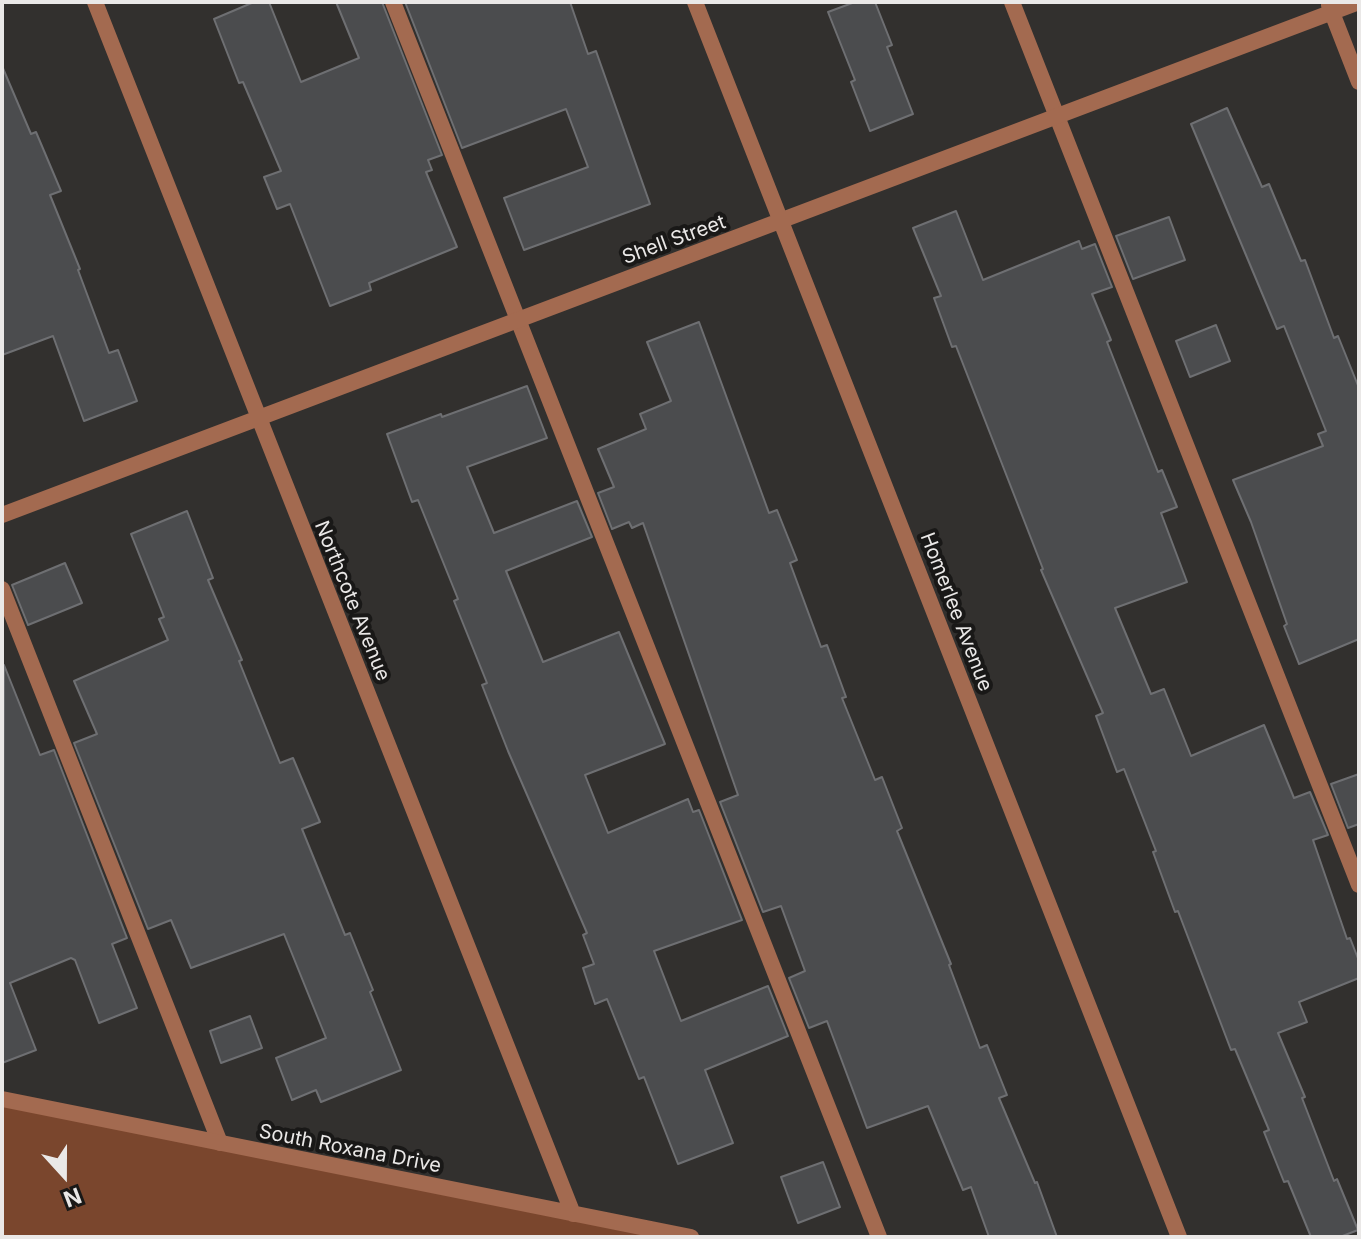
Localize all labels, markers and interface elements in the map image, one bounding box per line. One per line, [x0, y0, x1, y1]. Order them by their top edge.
street label: Shell Street [619, 210, 729, 270]
street label: Northcote Avenue [309, 517, 395, 685]
street label: Homerlee Avenue [915, 529, 997, 695]
street label: South Roxana Drive [257, 1120, 443, 1178]
north arrow [24, 1135, 104, 1215]
text: N [60, 1182, 85, 1213]

